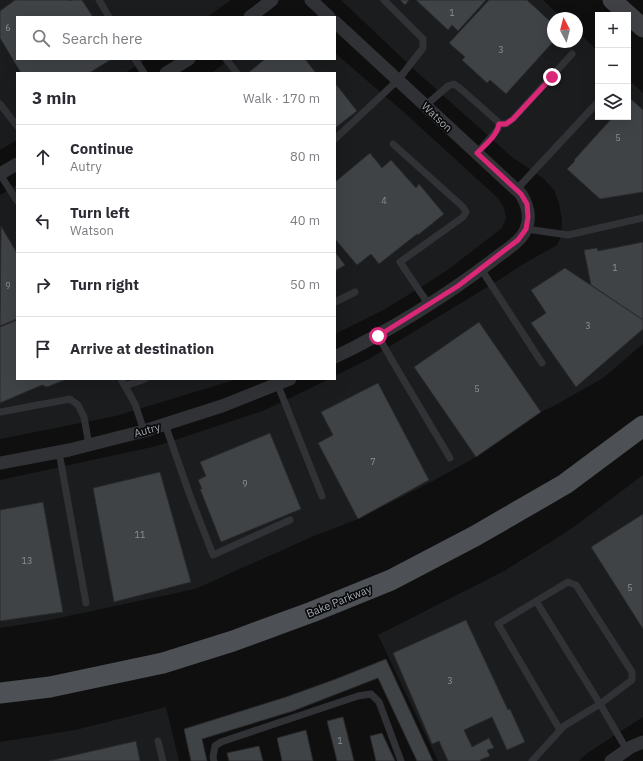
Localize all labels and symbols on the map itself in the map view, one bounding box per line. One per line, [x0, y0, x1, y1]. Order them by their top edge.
house number: 1 [449, 7, 455, 18]
north arrow [547, 12, 583, 48]
house number: 6 [5, 22, 11, 33]
house number: 3 [498, 44, 504, 55]
route end [543, 68, 561, 86]
street label: Watson [419, 99, 455, 135]
house number: 5 [615, 132, 621, 143]
house number: 4 [381, 195, 387, 206]
house number: 1 [612, 262, 618, 273]
house number: 9 [5, 280, 11, 291]
house number: 3 [585, 320, 591, 331]
route start [369, 327, 387, 345]
house number: 5 [474, 383, 480, 394]
street label: Autry [132, 419, 162, 440]
house number: 7 [370, 456, 376, 467]
house number: 9 [242, 478, 248, 489]
house number: 11 [135, 529, 145, 540]
house number: 13 [22, 555, 32, 566]
street label: Bake Parkway [304, 581, 374, 620]
house number: 5 [627, 582, 633, 593]
house number: 3 [447, 675, 453, 686]
house number: 1 [337, 735, 343, 746]

